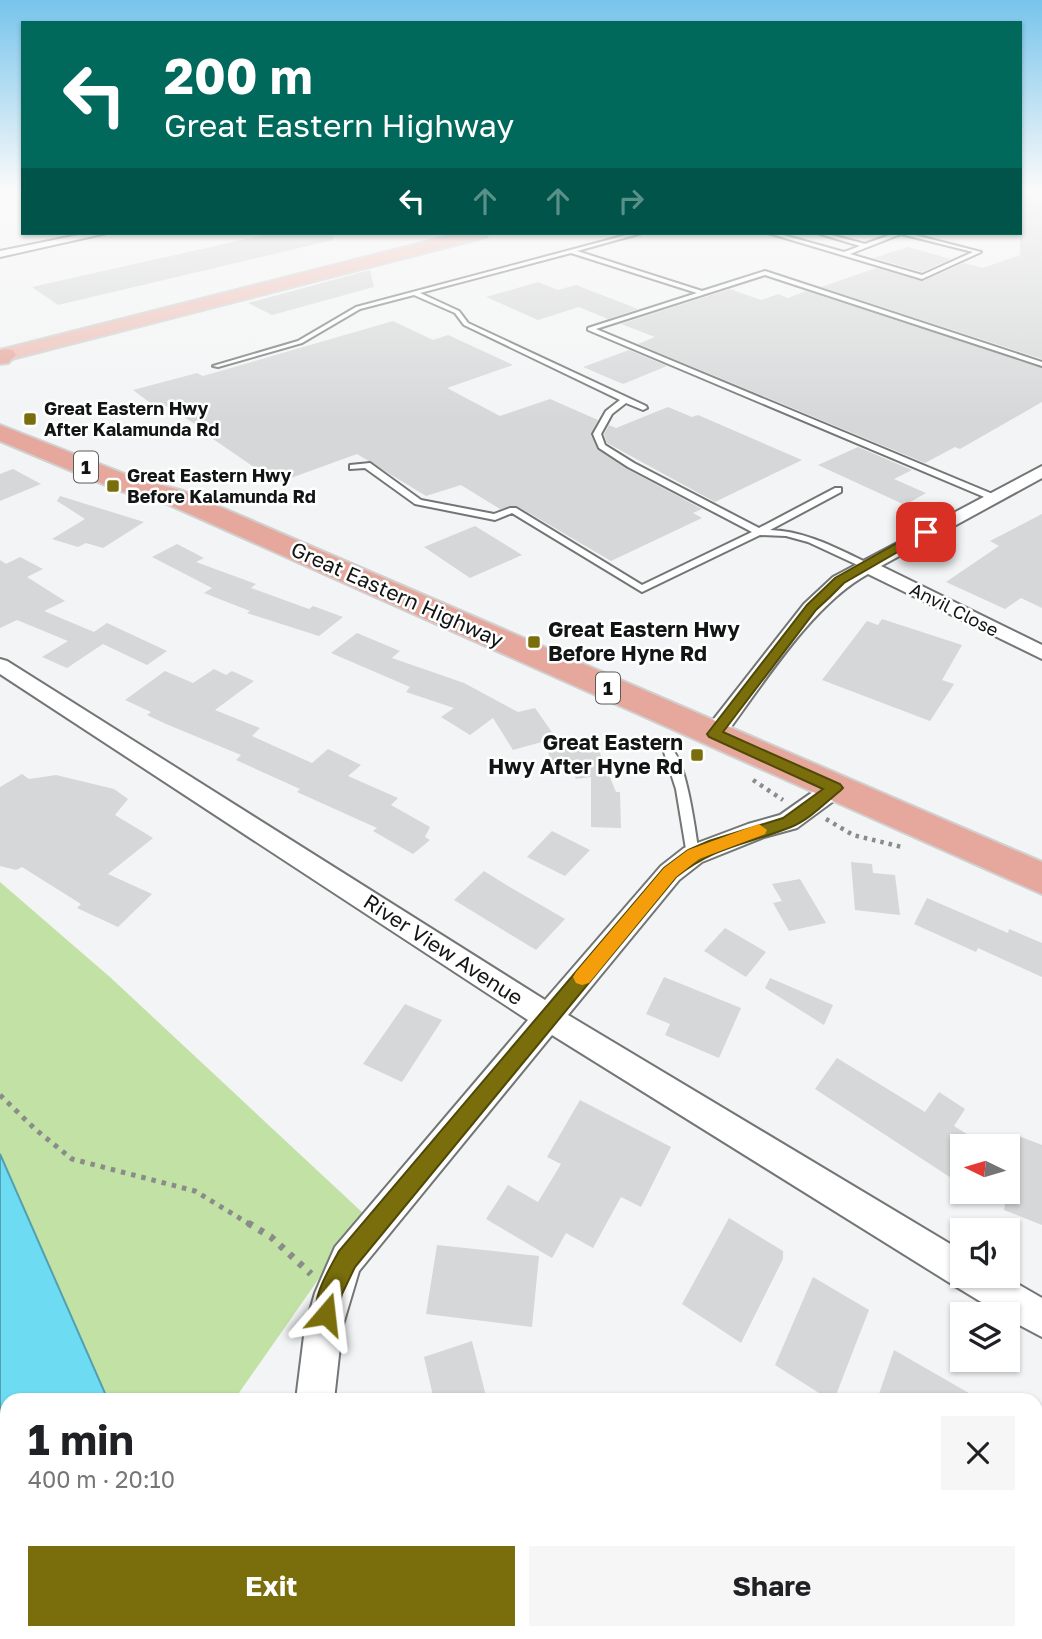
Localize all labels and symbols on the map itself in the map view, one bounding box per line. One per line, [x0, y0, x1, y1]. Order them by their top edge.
place label: Great Eastern Hwy After Kalamunda Rd [44, 397, 219, 440]
marker: Great Eastern Hwy After Kalamunda Rd [22, 411, 38, 427]
road number: 1 [74, 452, 98, 482]
place label: Great Eastern Hwy Before Kalamunda Rd [127, 464, 316, 507]
marker: Great Eastern Hwy Before Kalamunda Rd [105, 478, 121, 494]
pin [896, 502, 956, 562]
street label: Great Eastern Highway [287, 535, 508, 653]
street label: Anvil Close [906, 577, 1002, 641]
place label: Great Eastern Hwy Before Hyne Rd [548, 616, 740, 666]
marker: Great Eastern Hwy Before Hyne Rd [526, 634, 542, 650]
road number: 1 [596, 673, 620, 704]
place label: Great Eastern Hwy After Hyne Rd [488, 729, 683, 779]
marker: Great Eastern Hwy After Hyne Rd [689, 747, 705, 763]
street label: River View Avenue [359, 888, 528, 1010]
north arrow [950, 1134, 1020, 1204]
position arrow [289, 1277, 363, 1351]

